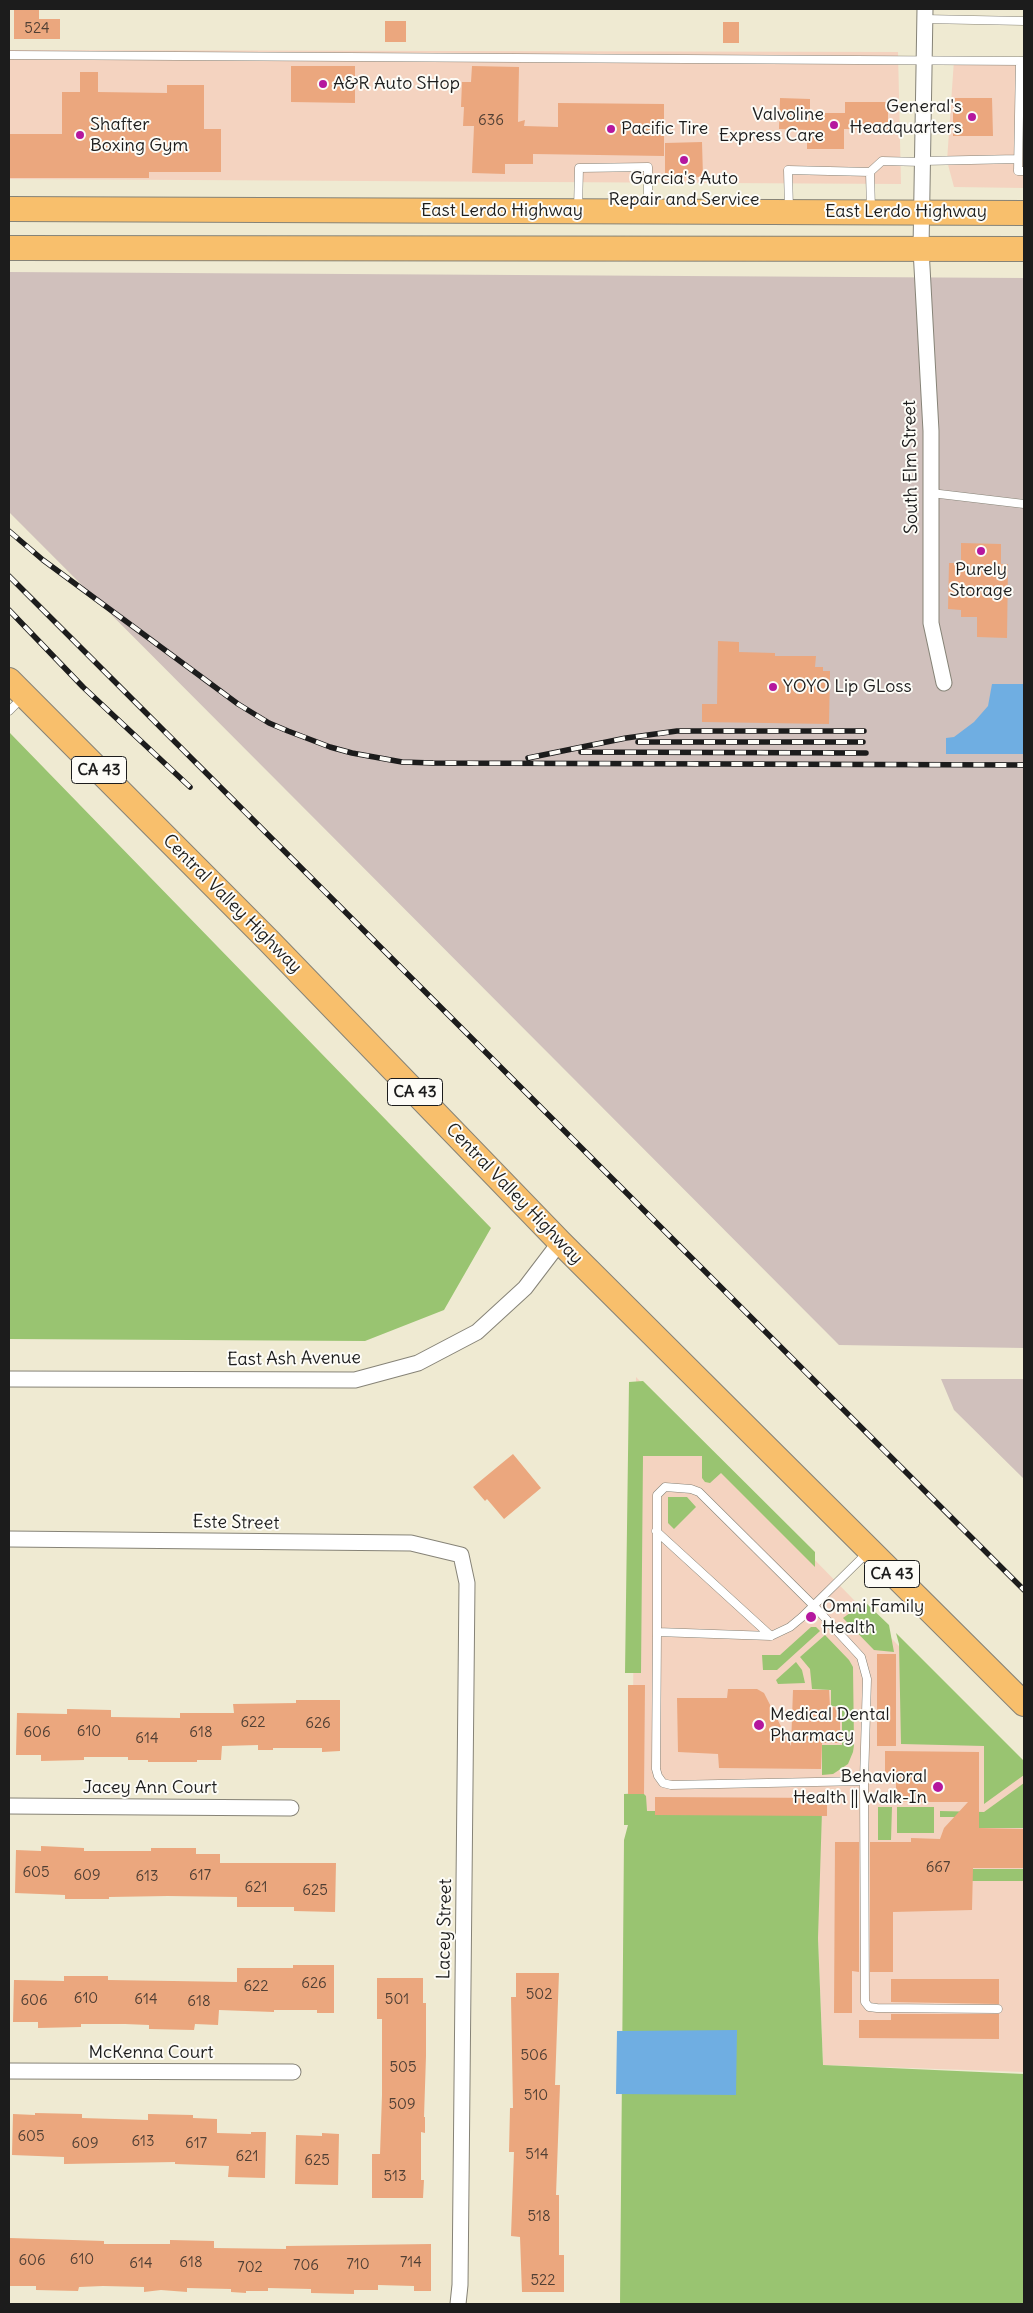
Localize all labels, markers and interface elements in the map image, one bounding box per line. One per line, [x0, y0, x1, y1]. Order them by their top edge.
house number: 524 [24, 20, 50, 38]
place label: A&R Auto SHop [333, 73, 460, 95]
marker: A&R Auto SHop [317, 78, 329, 90]
place label: General's Headquarters [850, 96, 962, 138]
place label: Valvoline Express Care [719, 104, 824, 146]
marker: General's Headquarters [966, 111, 978, 123]
house number: 636 [478, 112, 504, 130]
place label: Shafter Boxing Gym [90, 114, 188, 156]
place label: Pacific Tire [621, 118, 708, 140]
marker: Valvoline Express Care [828, 119, 840, 131]
marker: Pacific Tire [605, 123, 617, 135]
marker: Shafter Boxing Gym [74, 129, 86, 141]
marker: Garcia's Auto Repair and Service [678, 154, 690, 166]
place label: Garcia's Auto Repair and Service [609, 168, 759, 210]
street label: East Lerdo Highway [421, 200, 583, 222]
street label: East Lerdo Highway [825, 201, 987, 223]
street label: South Elm Street [899, 400, 923, 534]
marker: Purely Storage [975, 545, 987, 557]
place label: Purely Storage [950, 559, 1012, 602]
place label: YOYO Lip GLoss [783, 676, 912, 698]
marker: YOYO Lip GLoss [767, 681, 779, 693]
road number: CA 43 [72, 756, 126, 784]
street label: Central Valley Highway [158, 830, 306, 978]
road number: CA 43 [388, 1078, 442, 1106]
street label: Central Valley Highway [441, 1119, 587, 1269]
street label: East Ash Avenue [227, 1347, 361, 1371]
street label: Este Street [192, 1511, 280, 1535]
road number: CA 43 [864, 1560, 920, 1588]
place label: Omni Family Health [822, 1596, 924, 1638]
marker: Omni Family Health [804, 1610, 818, 1624]
place label: Medical Dental Pharmacy [770, 1704, 890, 1746]
house number: 622 [240, 1714, 266, 1732]
house number: 626 [305, 1715, 331, 1733]
marker: Medical Dental Pharmacy [752, 1718, 766, 1732]
house number: 610 [77, 1723, 101, 1741]
house number: 606 [23, 1724, 51, 1742]
house number: 618 [189, 1724, 213, 1742]
house number: 614 [135, 1730, 159, 1748]
place label: Behavioral Health || Walk-In [793, 1766, 927, 1808]
street label: Jacey Ann Court [83, 1777, 217, 1799]
marker: Behavioral Health || Walk-In [931, 1780, 945, 1794]
house number: 667 [926, 1859, 950, 1877]
house number: 605 [22, 1864, 50, 1882]
house number: 609 [73, 1867, 101, 1885]
house number: 617 [189, 1867, 211, 1885]
house number: 613 [135, 1868, 159, 1886]
street label: Lacey Street [433, 1878, 457, 1980]
house number: 621 [245, 1879, 267, 1897]
house number: 625 [302, 1882, 328, 1900]
house number: 626 [301, 1975, 327, 1993]
house number: 622 [243, 1978, 269, 1996]
house number: 502 [526, 1986, 552, 2004]
house number: 610 [74, 1990, 98, 2008]
house number: 614 [134, 1991, 158, 2009]
house number: 501 [385, 1991, 409, 2009]
house number: 606 [20, 1992, 48, 2010]
house number: 618 [187, 1993, 211, 2011]
street label: McKenna Court [88, 2042, 214, 2064]
house number: 506 [520, 2047, 548, 2065]
house number: 505 [389, 2059, 417, 2077]
house number: 510 [524, 2087, 548, 2105]
house number: 509 [388, 2096, 416, 2114]
house number: 605 [17, 2128, 45, 2146]
house number: 613 [131, 2133, 155, 2151]
house number: 609 [71, 2135, 99, 2153]
house number: 617 [185, 2135, 207, 2153]
house number: 514 [525, 2146, 549, 2164]
house number: 621 [236, 2148, 258, 2166]
house number: 625 [304, 2152, 330, 2170]
house number: 513 [383, 2168, 407, 2186]
house number: 518 [527, 2208, 551, 2226]
house number: 610 [70, 2251, 94, 2269]
house number: 606 [18, 2252, 46, 2270]
house number: 618 [179, 2254, 203, 2272]
house number: 714 [400, 2254, 422, 2272]
house number: 614 [129, 2255, 153, 2273]
house number: 710 [346, 2256, 370, 2274]
house number: 706 [293, 2257, 319, 2275]
house number: 702 [237, 2259, 263, 2277]
house number: 522 [530, 2272, 556, 2290]

